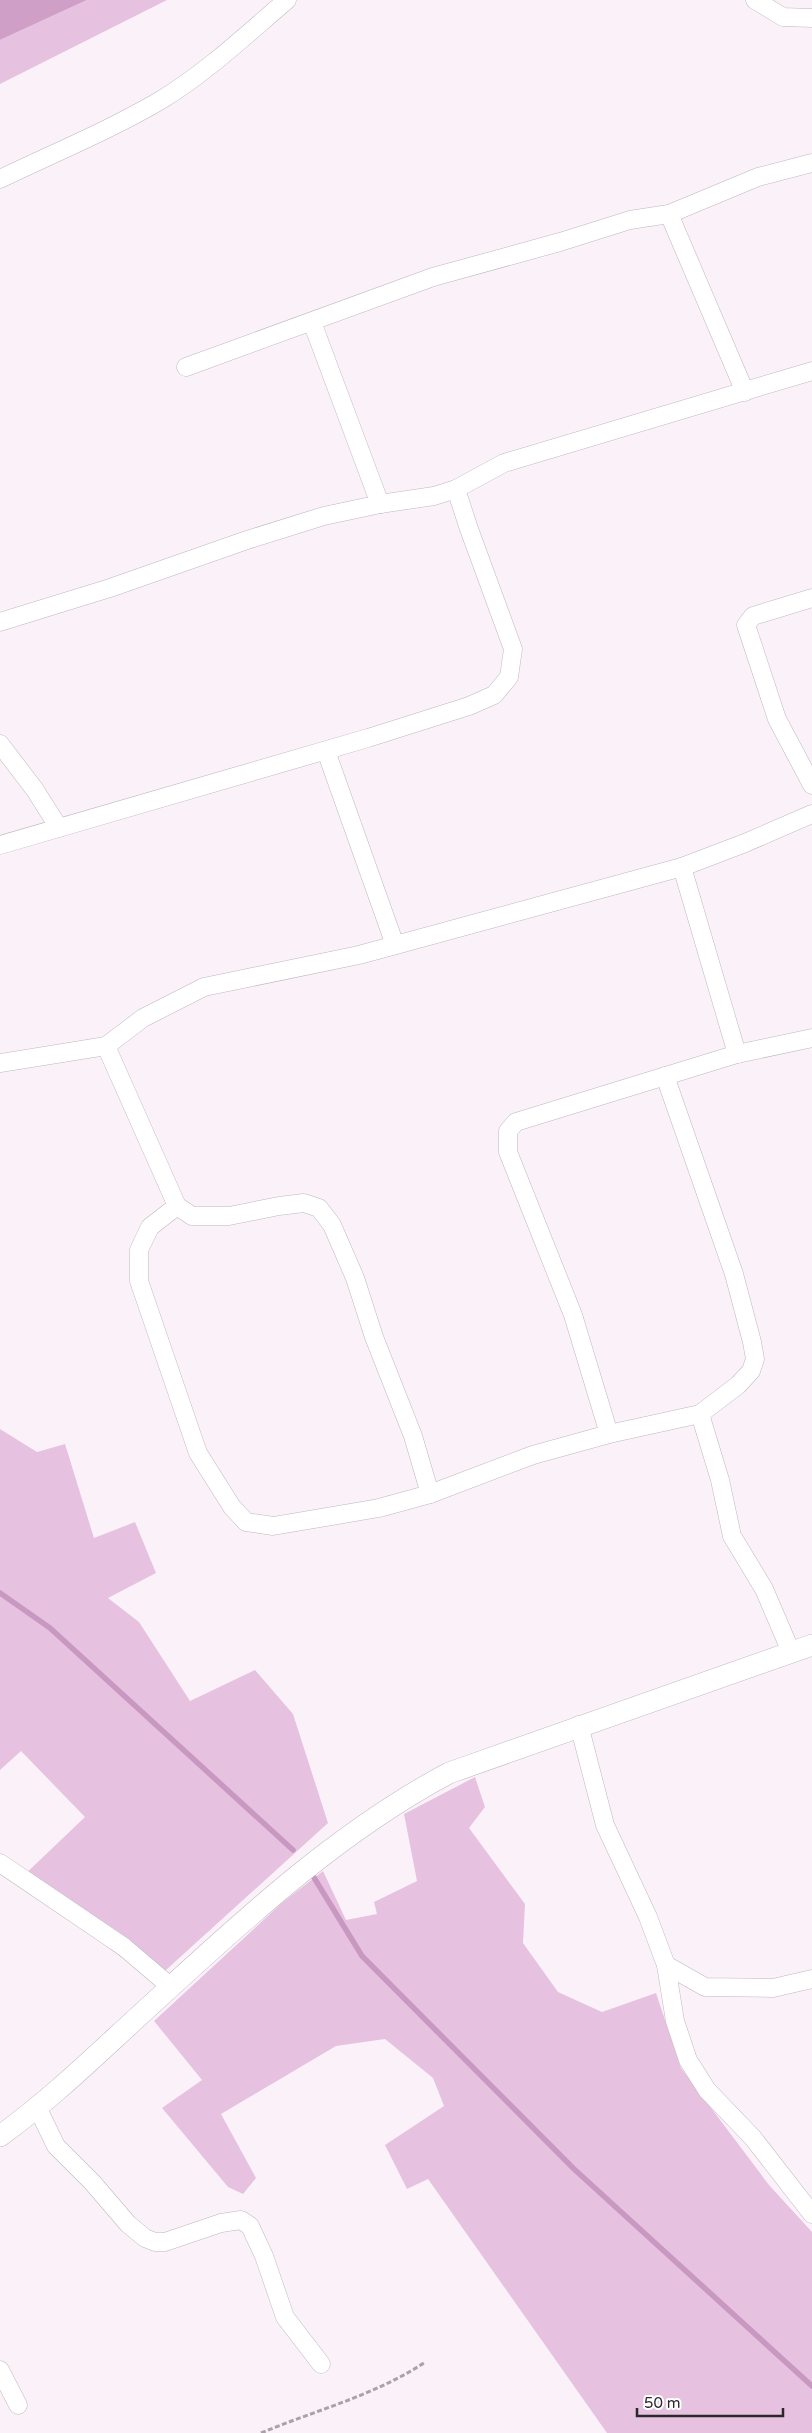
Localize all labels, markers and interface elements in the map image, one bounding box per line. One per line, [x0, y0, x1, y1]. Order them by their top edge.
scale bar [637, 2386, 783, 2418]
text: 50 m [644, 2394, 681, 2412]

